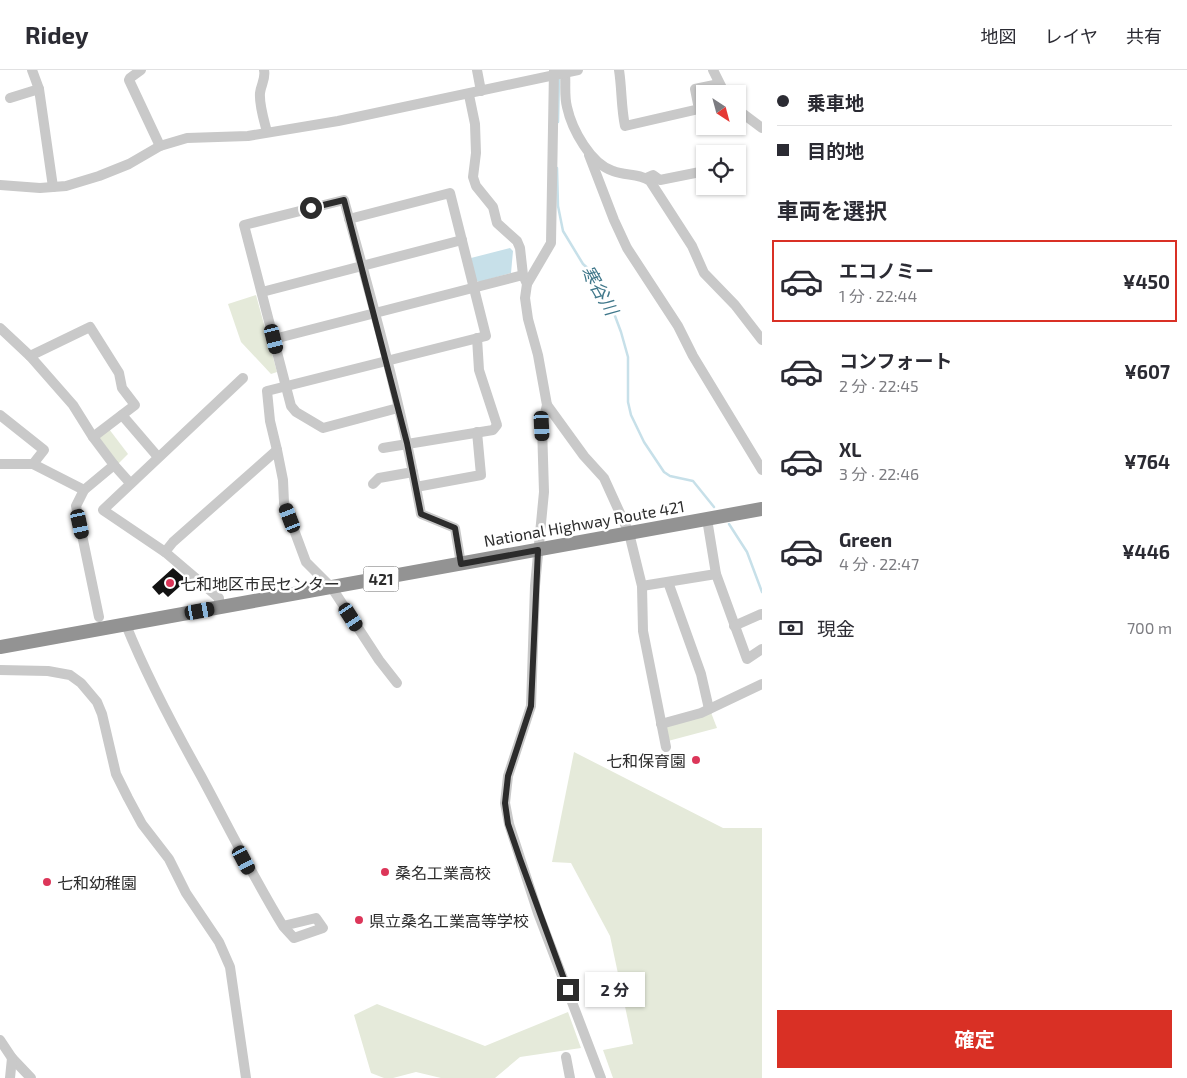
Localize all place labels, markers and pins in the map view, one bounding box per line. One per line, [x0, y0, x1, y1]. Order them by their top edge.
place label: 七和地区市民センター [180, 574, 340, 593]
marker: 七和地区市民センター [164, 577, 176, 589]
place label: 七和保育園 [606, 751, 686, 770]
marker: 七和保育園 [690, 754, 702, 766]
place label: 桑名工業高校 [395, 863, 491, 882]
marker: 桑名工業高校 [379, 866, 391, 878]
place label: 七和幼稚園 [57, 873, 137, 892]
marker: 七和幼稚園 [41, 876, 53, 888]
place label: 県立桑名工業高等学校 [369, 911, 529, 930]
marker: 県立桑名工業高等学校 [353, 914, 365, 926]

